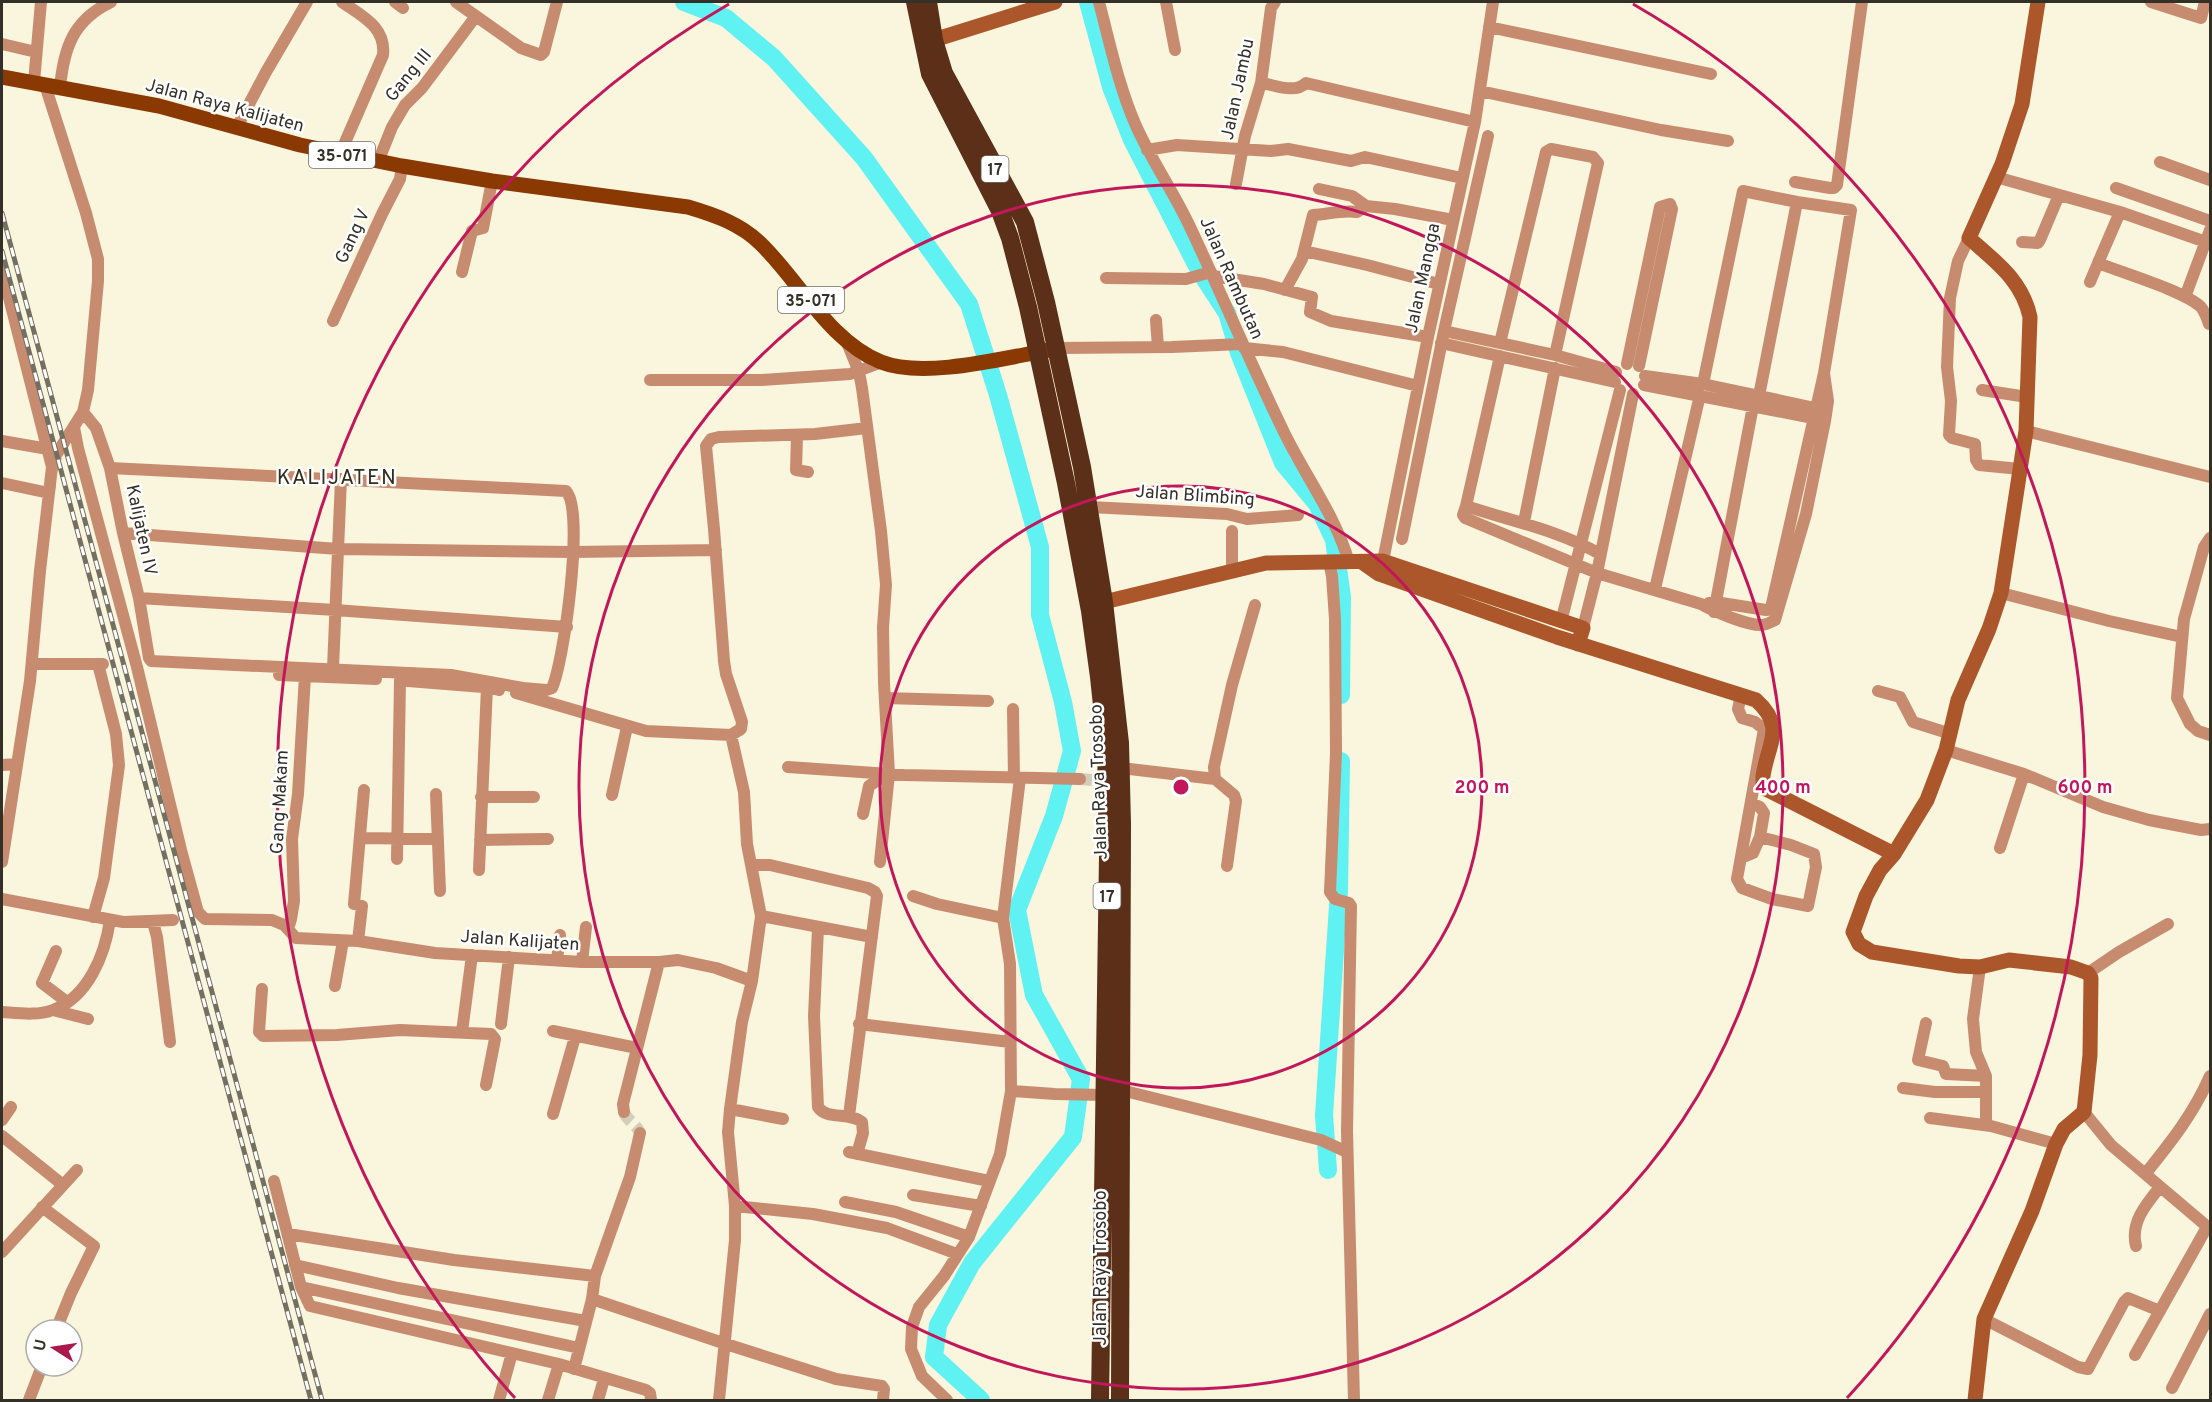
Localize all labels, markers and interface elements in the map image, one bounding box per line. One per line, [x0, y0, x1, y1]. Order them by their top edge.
street label: Jalan Jambu [1216, 36, 1260, 142]
street label: Gang III [381, 45, 438, 107]
street label: Jalan Raya Kalijaten [143, 74, 307, 139]
road number: 35-071 [309, 142, 375, 168]
road number: 17 [982, 156, 1008, 182]
street label: Gang V [331, 206, 376, 268]
street label: Jalan Rambutan [1193, 214, 1268, 343]
street label: Jalan Mangga [1401, 221, 1446, 335]
road number: 35-071 [778, 287, 844, 313]
district label: KALIJATEN [277, 465, 397, 492]
street label: Jalan Blimbing [1134, 481, 1255, 512]
street label: Kalijaten IV [120, 483, 161, 578]
street label: Jalan Raya Trosobo [1085, 704, 1114, 860]
street label: Gang Makam [266, 749, 295, 855]
centre of rings [1171, 777, 1191, 797]
text: 200 m [1454, 777, 1510, 800]
text: 400 m [1755, 777, 1811, 800]
text: 600 m [2057, 777, 2113, 800]
road number: 17 [1094, 883, 1120, 909]
street label: Jalan Kalijaten [460, 926, 580, 957]
street label: Jalan Raya Trosobo [1090, 1190, 1113, 1346]
north arrow [24, 1318, 84, 1378]
text: U [30, 1338, 52, 1353]

